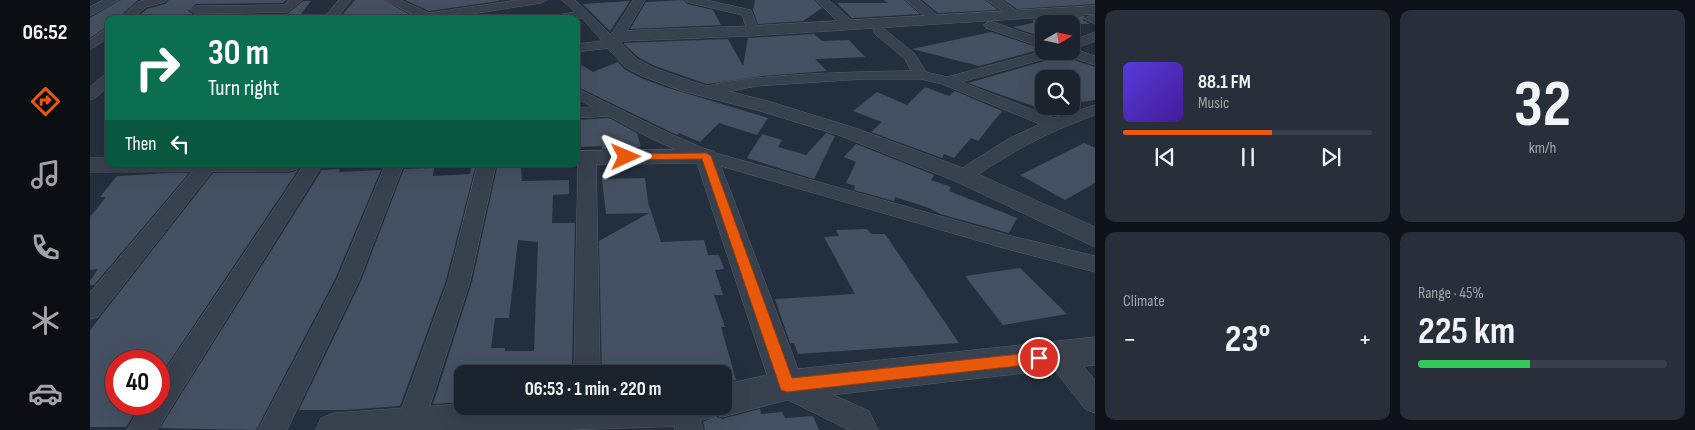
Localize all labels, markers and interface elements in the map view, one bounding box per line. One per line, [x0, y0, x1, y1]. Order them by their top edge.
north arrow [1035, 15, 1080, 60]
map controls [1035, 15, 1080, 115]
text: 06:52 [22, 19, 68, 46]
text: 30 m [208, 32, 269, 75]
icon: right [125, 35, 190, 100]
text: 32 [1514, 67, 1571, 145]
button: search [1035, 70, 1080, 115]
text: 88.1 FM [1198, 71, 1251, 94]
text: Turn right [208, 75, 279, 102]
icon: directions [28, 84, 63, 119]
text: Music [1198, 94, 1229, 113]
icon: left [166, 130, 194, 158]
position arrow [599, 130, 651, 182]
text: Then [125, 133, 156, 156]
text: km/h [1529, 139, 1556, 158]
icon: previous [1151, 143, 1179, 171]
icon: pause [1234, 143, 1262, 171]
icon: next [1317, 143, 1345, 171]
icon: music [28, 157, 63, 192]
icon: phone [28, 230, 63, 265]
text: Range · 45% [1418, 284, 1484, 303]
text: Climate [1123, 292, 1165, 311]
icon: climate [28, 303, 63, 338]
text: 225 km [1418, 309, 1515, 354]
text: 23° [1225, 317, 1270, 362]
text: − [1123, 323, 1137, 356]
text: + [1358, 323, 1372, 356]
pin [1018, 337, 1060, 379]
icon: arrive [1025, 344, 1053, 372]
speed limit sign: 40 [105, 350, 170, 415]
icon: car [28, 376, 63, 411]
text: 06:53 · 1 min · 220 m [525, 378, 661, 401]

